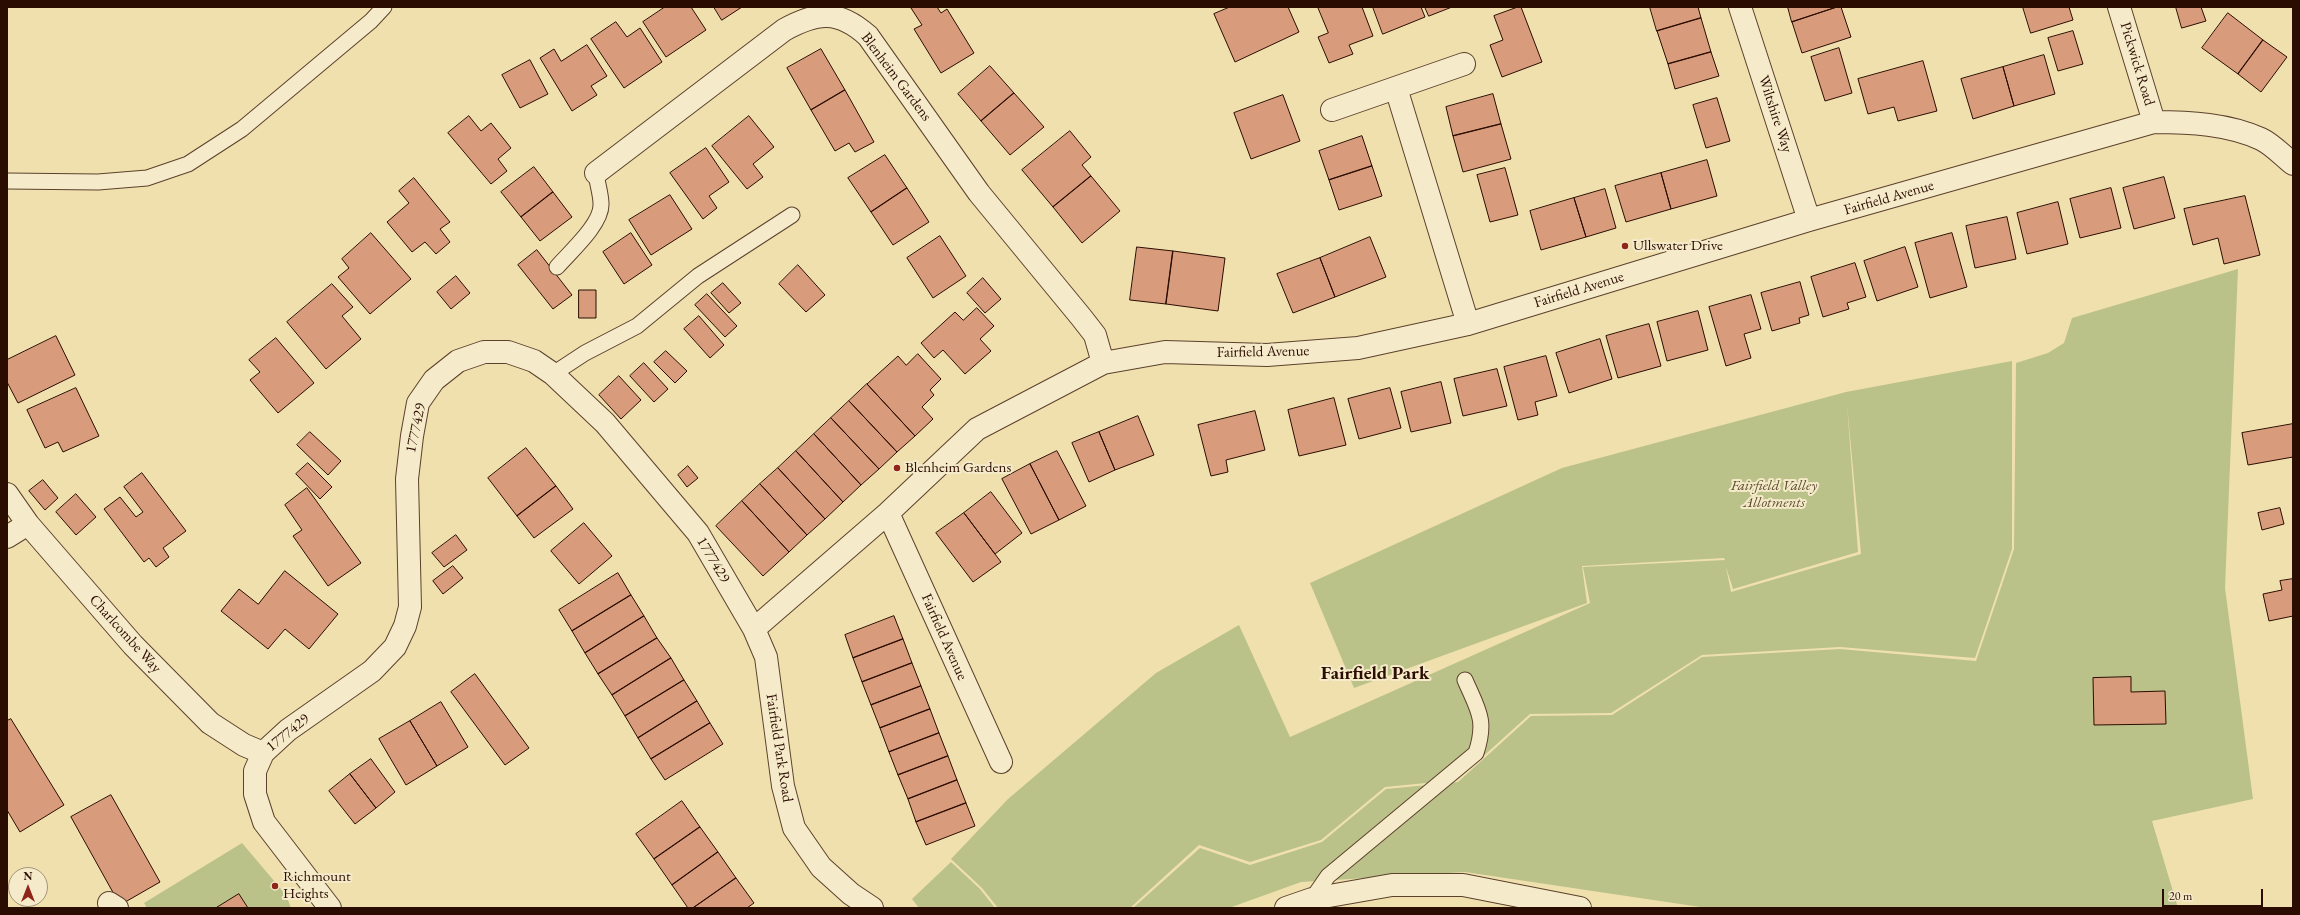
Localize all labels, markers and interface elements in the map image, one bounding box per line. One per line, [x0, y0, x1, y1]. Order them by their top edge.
street label: Pickwick Road [2116, 20, 2158, 108]
street label: Blenheim Gardens [857, 29, 935, 125]
street label: Wiltshire Way [1754, 73, 1796, 155]
street label: Fairfield Avenue [1842, 177, 1936, 219]
place label: Ullswater Drive [1633, 237, 1723, 255]
marker: Ullswater Drive [1620, 241, 1630, 251]
street label: Fairfield Avenue [1532, 268, 1626, 312]
street label: Fairfield Avenue [1216, 342, 1310, 362]
street label: 1777429 [402, 401, 430, 455]
place label: Blenheim Gardens [905, 459, 1011, 477]
marker: Blenheim Gardens [892, 463, 902, 473]
park label: Fairfield Valley Allotments [1731, 477, 1817, 512]
street label: 1777429 [692, 534, 734, 586]
street label: Charlcombe Way [85, 591, 165, 677]
street label: Fairfield Avenue [917, 591, 971, 683]
district label: Fairfield Park [1321, 663, 1429, 685]
street label: Fairfield Park Road [762, 692, 796, 804]
street label: 1777429 [263, 710, 313, 756]
north arrow [8, 867, 48, 907]
place label: Richmount Heights [283, 868, 351, 903]
text: N [24, 869, 32, 883]
marker: Richmount Heights [270, 881, 280, 891]
scale bar [2164, 881, 2265, 907]
text: 20 m [2169, 888, 2192, 904]

